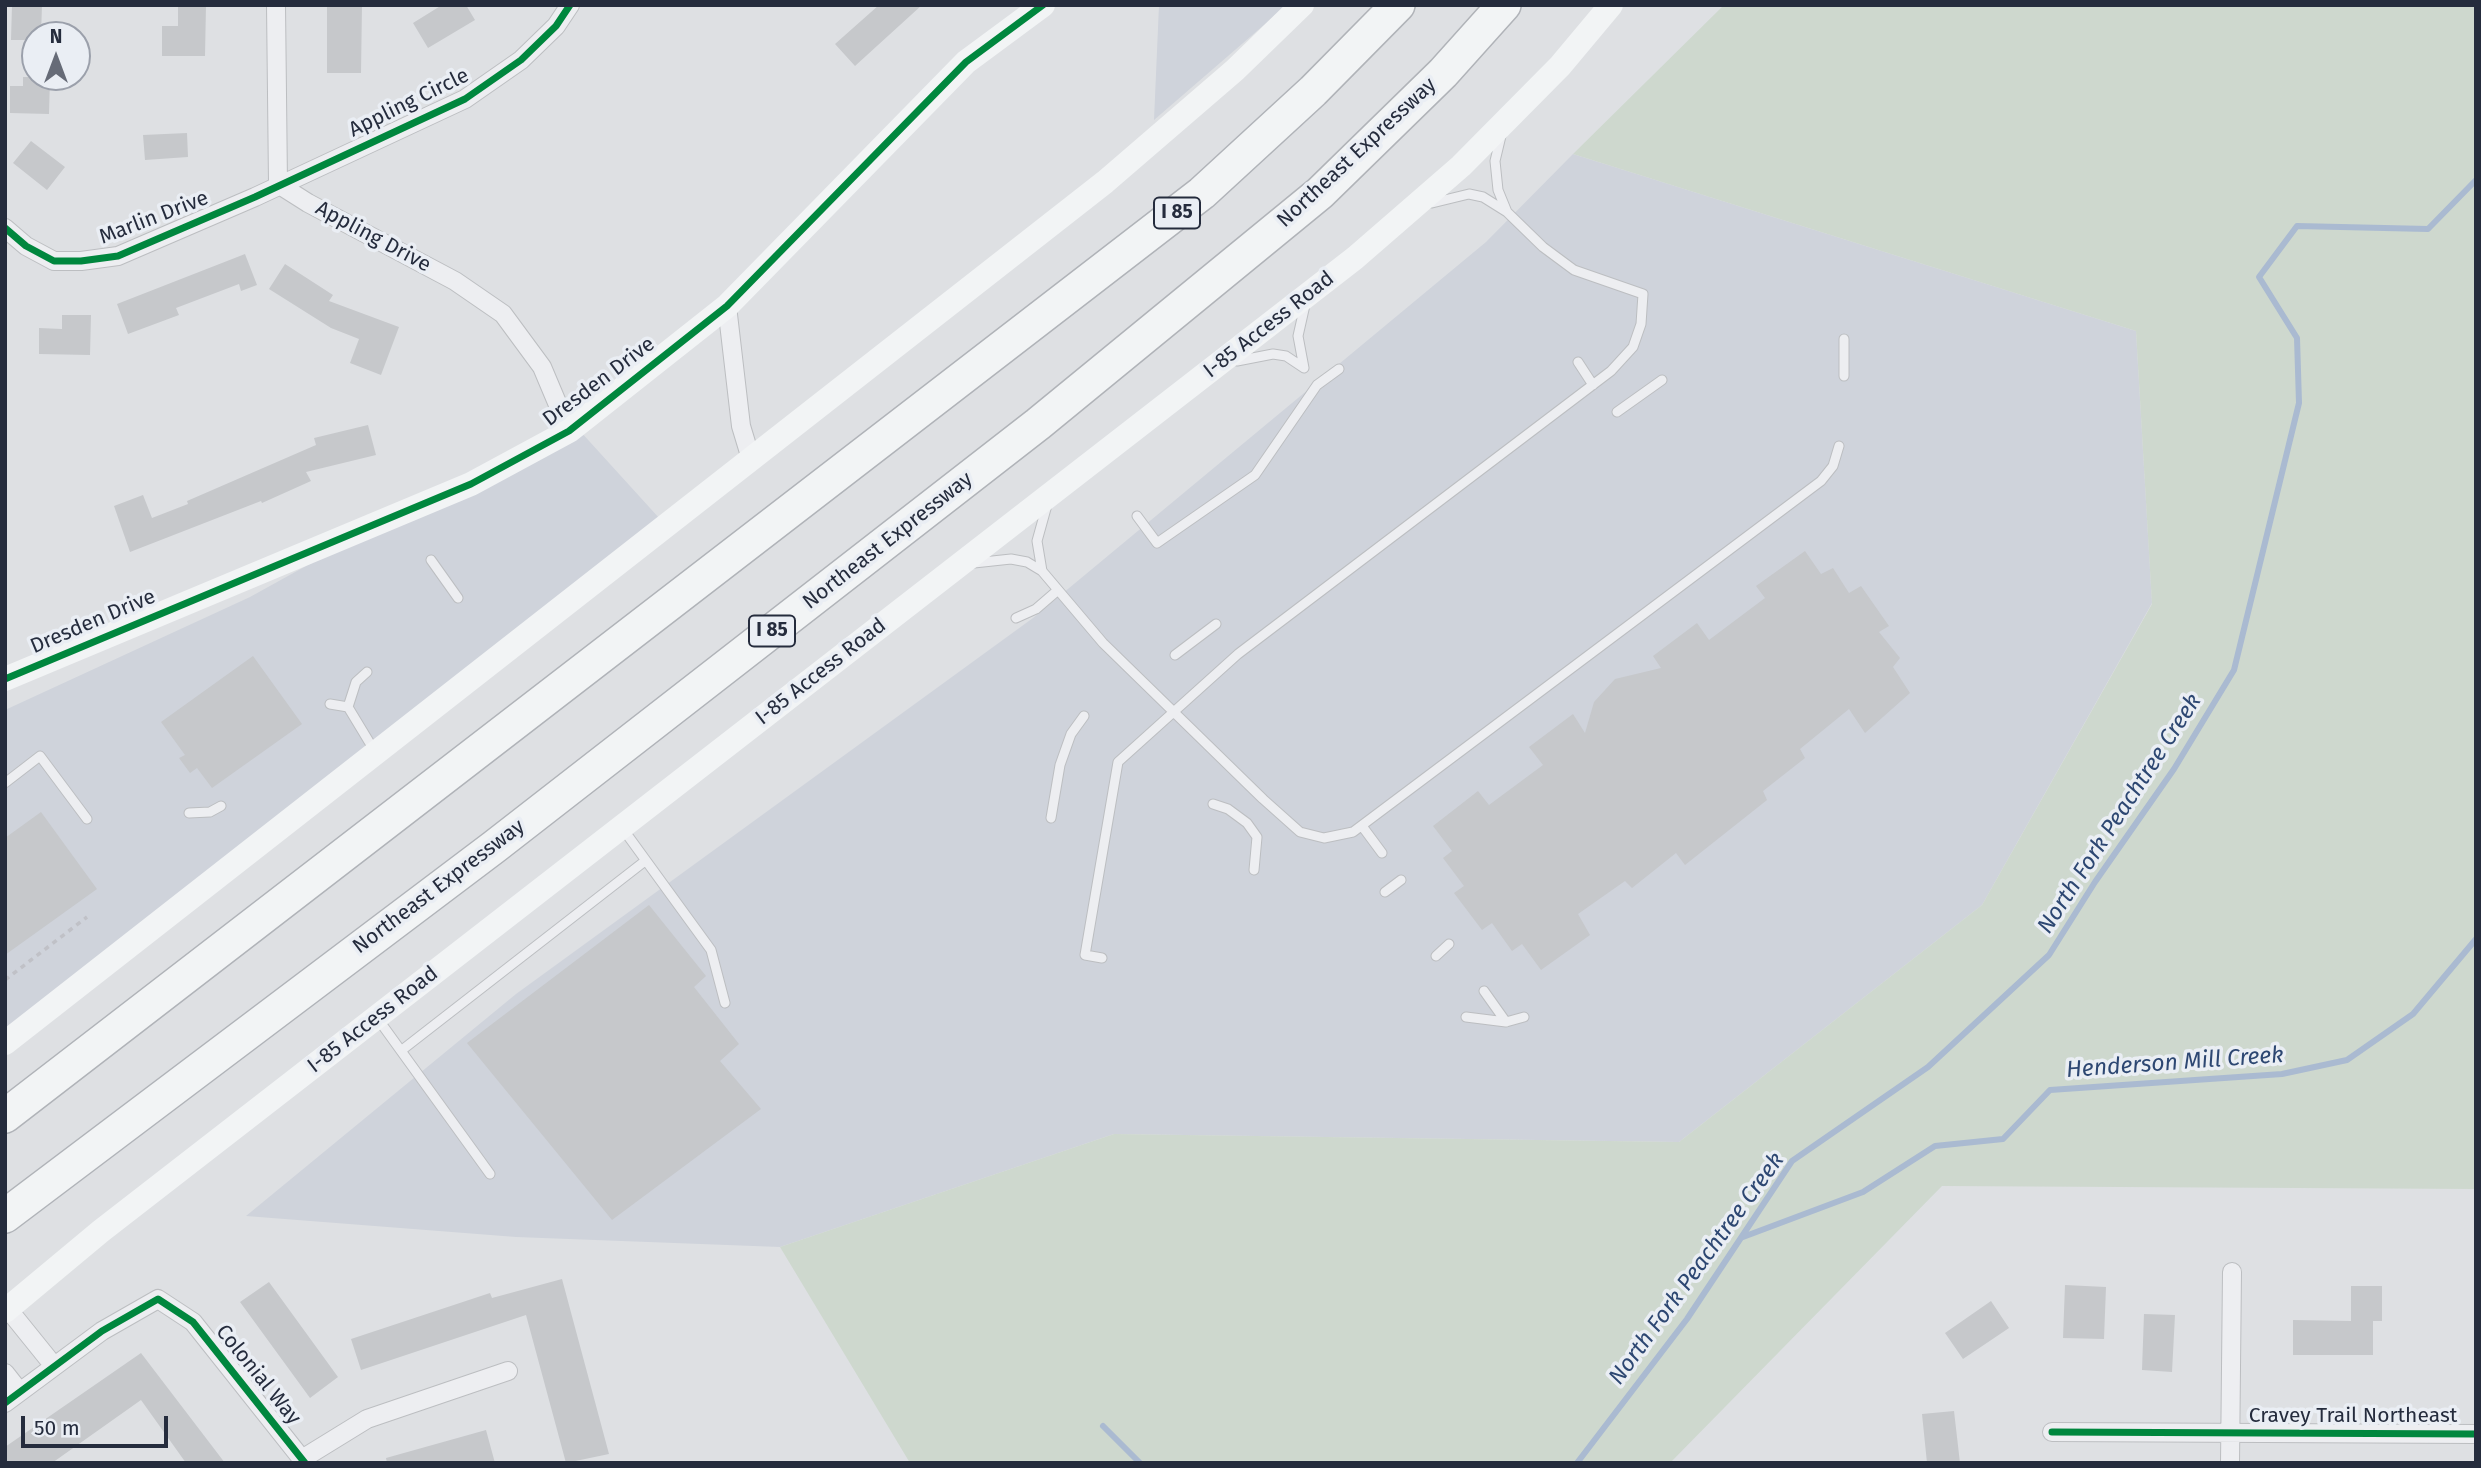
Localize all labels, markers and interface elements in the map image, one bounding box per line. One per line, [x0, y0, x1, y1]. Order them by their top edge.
north arrow [21, 21, 91, 91]
text: N [50, 25, 62, 48]
street label: Appling Circle [345, 63, 473, 143]
street label: Northeast Expressway [1272, 73, 1442, 233]
street label: Marlin Drive [96, 186, 212, 250]
street label: Appling Drive [311, 196, 435, 278]
road number: I 85 [1154, 197, 1200, 228]
street label: I-85 Access Road [1199, 266, 1339, 384]
street label: Dresden Drive [538, 332, 660, 432]
street label: Northeast Expressway [798, 467, 978, 615]
street label: Dresden Drive [27, 584, 159, 660]
street label: I-85 Access Road [751, 613, 891, 731]
road number: I 85 [749, 616, 795, 646]
water label: North Fork Peachtree Creek [2032, 689, 2208, 939]
street label: Northeast Expressway [348, 814, 530, 960]
street label: I-85 Access Road [303, 961, 443, 1079]
water label: Henderson Mill Creek [2065, 1042, 2285, 1084]
water label: North Fork Peachtree Creek [1603, 1148, 1791, 1390]
street label: Colonial Way [210, 1320, 306, 1430]
scale bar [24, 1402, 172, 1446]
street label: Cravey Trail Northeast [2249, 1403, 2457, 1429]
text: 50 m [34, 1415, 80, 1441]

